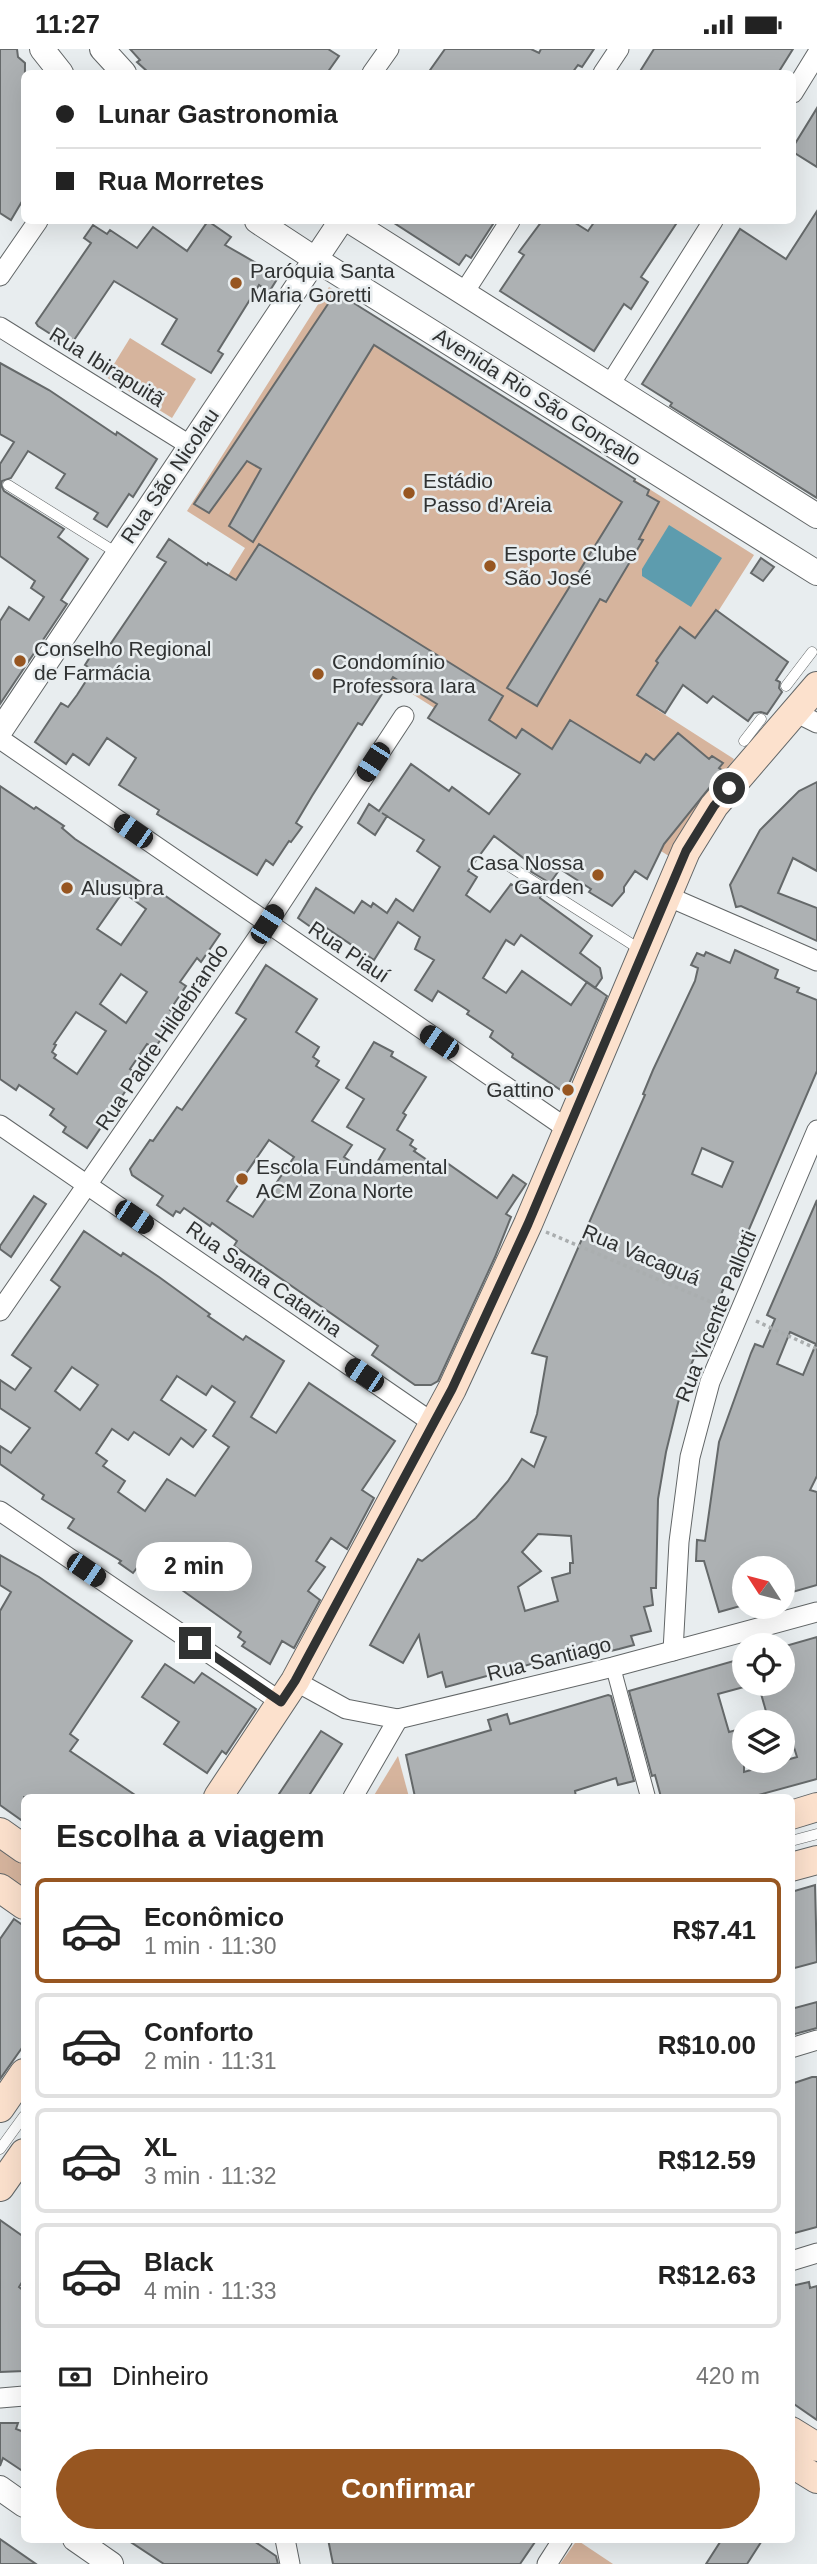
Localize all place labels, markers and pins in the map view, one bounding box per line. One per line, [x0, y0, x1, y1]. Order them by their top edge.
place label: Paróquia Santa Maria Goretti [250, 259, 395, 306]
marker: Paróquia Santa Maria Goretti [228, 275, 244, 291]
place label: Estádio Passo d'Areia [423, 469, 552, 516]
marker: Estádio Passo d'Areia [401, 485, 417, 501]
place label: Esporte Clube São José [504, 542, 637, 589]
marker: Esporte Clube São José [482, 558, 498, 574]
place label: Conselho Regional de Farmácia [34, 637, 211, 684]
place label: Condomínio Professora Iara [332, 650, 476, 697]
marker: Conselho Regional de Farmácia [12, 653, 28, 669]
marker: Condomínio Professora Iara [310, 666, 326, 682]
place label: Casa Nossa Garden [470, 851, 584, 898]
marker: Casa Nossa Garden [590, 867, 606, 883]
place label: Alusupra [81, 876, 164, 899]
marker: Alusupra [59, 880, 75, 896]
place label: Gattino [486, 1078, 554, 1101]
marker: Gattino [560, 1082, 576, 1098]
place label: Escola Fundamental ACM Zona Norte [256, 1155, 447, 1202]
marker: Escola Fundamental ACM Zona Norte [234, 1171, 250, 1187]

